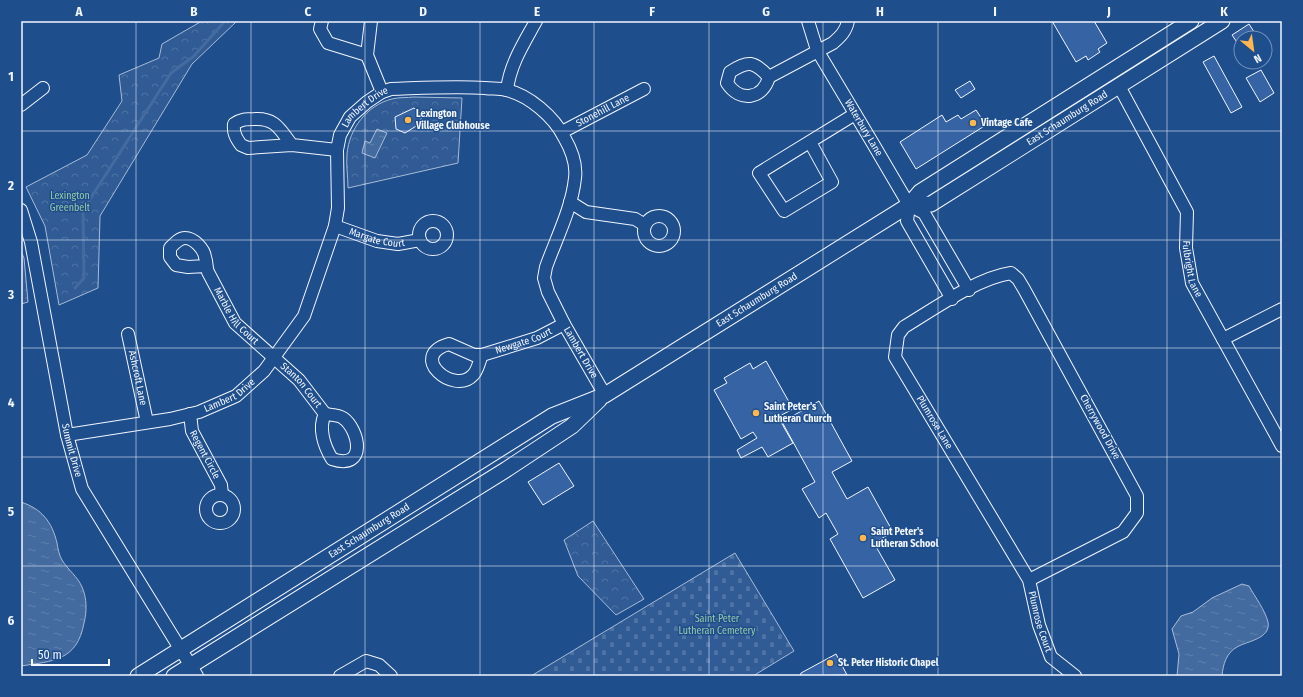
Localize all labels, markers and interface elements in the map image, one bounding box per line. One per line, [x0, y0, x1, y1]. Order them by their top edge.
text: A [74, 4, 83, 19]
text: B [190, 4, 198, 19]
text: C [305, 4, 312, 19]
text: D [419, 4, 427, 19]
text: E [534, 4, 540, 19]
text: F [649, 4, 655, 19]
text: G [762, 4, 770, 19]
text: H [876, 4, 884, 19]
text: I [993, 4, 997, 19]
text: J [1106, 4, 1111, 19]
text: K [1220, 4, 1228, 19]
north arrow [1233, 30, 1273, 70]
text: N [1252, 51, 1264, 66]
text: 1 [8, 69, 14, 84]
street label: Lambert Drive [339, 84, 389, 130]
street label: East Schaumburg Road [1025, 88, 1110, 148]
street label: Stonehill Lane [574, 92, 631, 130]
street label: Waterbury Lane [842, 97, 885, 158]
place label: Lexington Village Clubhouse [415, 108, 490, 132]
marker: Lexington Village Clubhouse [403, 115, 413, 125]
place label: Vintage Cafe [980, 117, 1033, 129]
marker: Vintage Cafe [968, 118, 978, 128]
text: 2 [7, 178, 14, 193]
park label: Lexington Greenbelt [50, 190, 91, 214]
street label: Margate Court [347, 225, 407, 250]
street label: Fulbright Lane [1180, 240, 1205, 300]
street label: East Schaumburg Road [714, 270, 800, 330]
street label: Marble Hill Court [211, 285, 262, 348]
text: 3 [7, 287, 14, 302]
street label: Newgate Court [494, 325, 555, 357]
street label: Lambert Drive [561, 325, 600, 381]
street label: Ashcroft Lane [126, 349, 149, 407]
street label: Stanton Court [278, 360, 325, 411]
street label: Lambert Drive [202, 376, 258, 415]
street label: Cherrywood Drive [1077, 392, 1123, 462]
street label: Plumrose Lane [914, 394, 955, 451]
text: 4 [8, 395, 15, 410]
place label: Saint Peter's Lutheran Church [764, 401, 832, 425]
marker: Saint Peter's Lutheran Church [751, 408, 761, 418]
street label: Summit Drive [59, 423, 84, 479]
street label: Regent Circle [187, 428, 223, 481]
street label: East Schaumburg Road [326, 501, 412, 561]
text: 5 [8, 504, 14, 519]
place label: Saint Peter's Lutheran School [871, 526, 939, 550]
marker: Saint Peter's Lutheran School [858, 533, 868, 543]
street label: Plumrose Court [1026, 590, 1055, 655]
text: 6 [8, 613, 15, 628]
park label: Saint Peter Lutheran Cemetery [678, 613, 756, 637]
scale bar [32, 641, 109, 667]
text: 50 m [38, 648, 62, 662]
place label: St. Peter Historic Chapel [838, 657, 939, 669]
marker: St. Peter Historic Chapel [825, 658, 835, 668]

